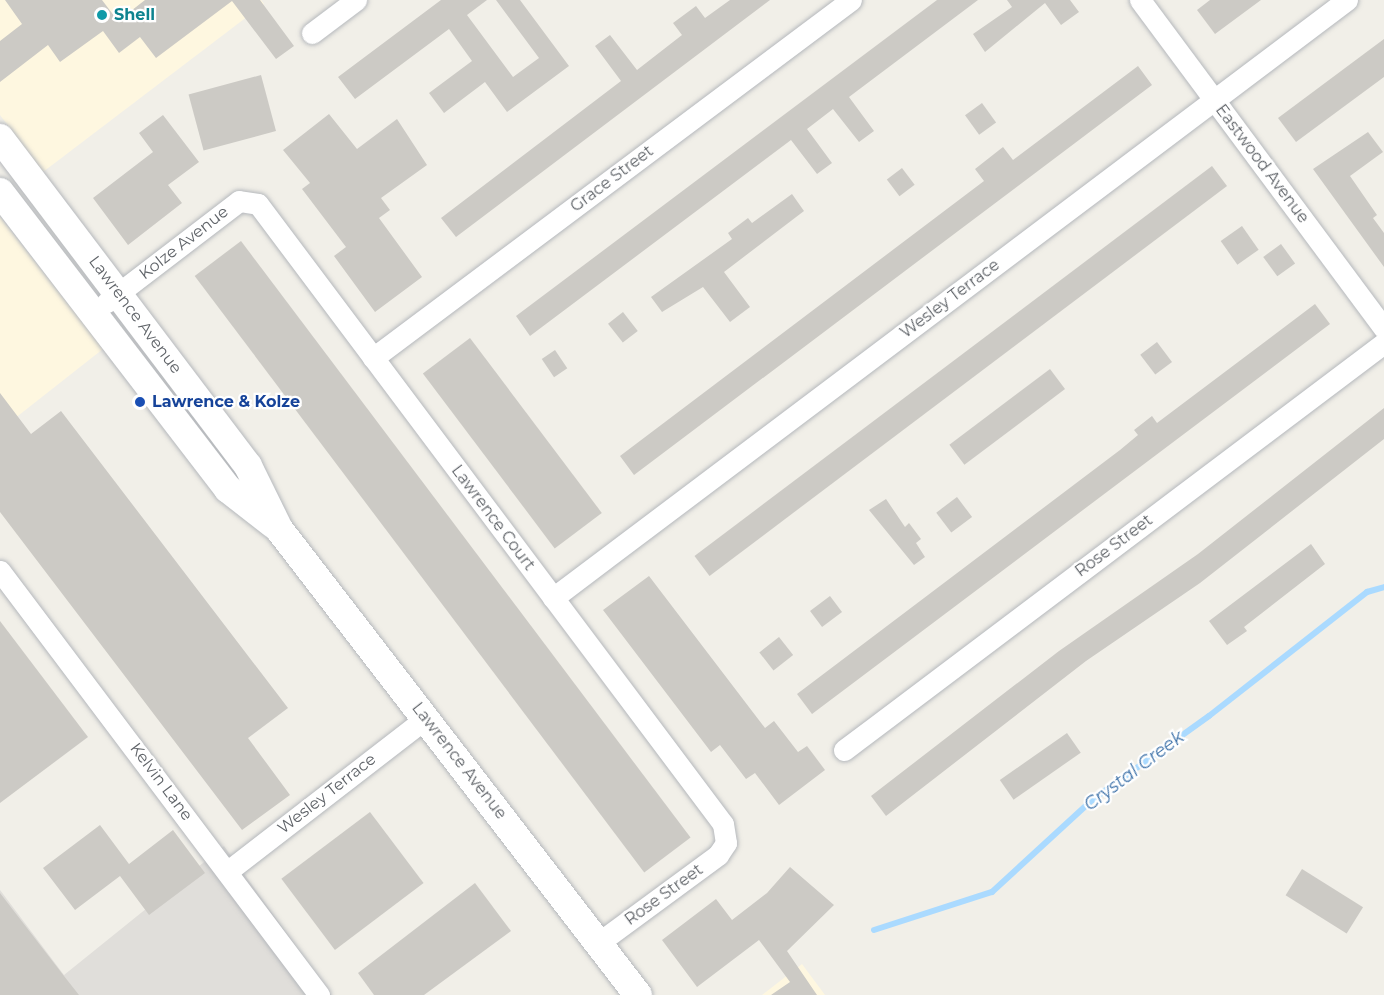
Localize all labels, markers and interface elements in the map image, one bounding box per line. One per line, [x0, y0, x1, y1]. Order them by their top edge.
place label: Shell [114, 5, 155, 25]
marker: Shell [95, 8, 109, 22]
street label: Eastwood Avenue [1211, 101, 1313, 227]
street label: Grace Street [567, 142, 657, 216]
street label: Kolze Avenue [136, 202, 232, 284]
street label: Lawrence Avenue [84, 252, 186, 378]
street label: Wesley Terrace [897, 255, 1003, 343]
place label: Lawrence & Kolze [152, 392, 300, 412]
marker: Lawrence & Kolze [133, 395, 147, 409]
street label: Lawrence Court [447, 461, 539, 575]
street label: Rose Street [1072, 511, 1156, 581]
street label: Lawrence Avenue [408, 699, 510, 823]
water label: Crystal Creek [1080, 726, 1188, 816]
street label: Kelvin Lane [126, 739, 196, 825]
street label: Wesley Terrace [274, 750, 380, 838]
street label: Rose Street [621, 860, 707, 930]

